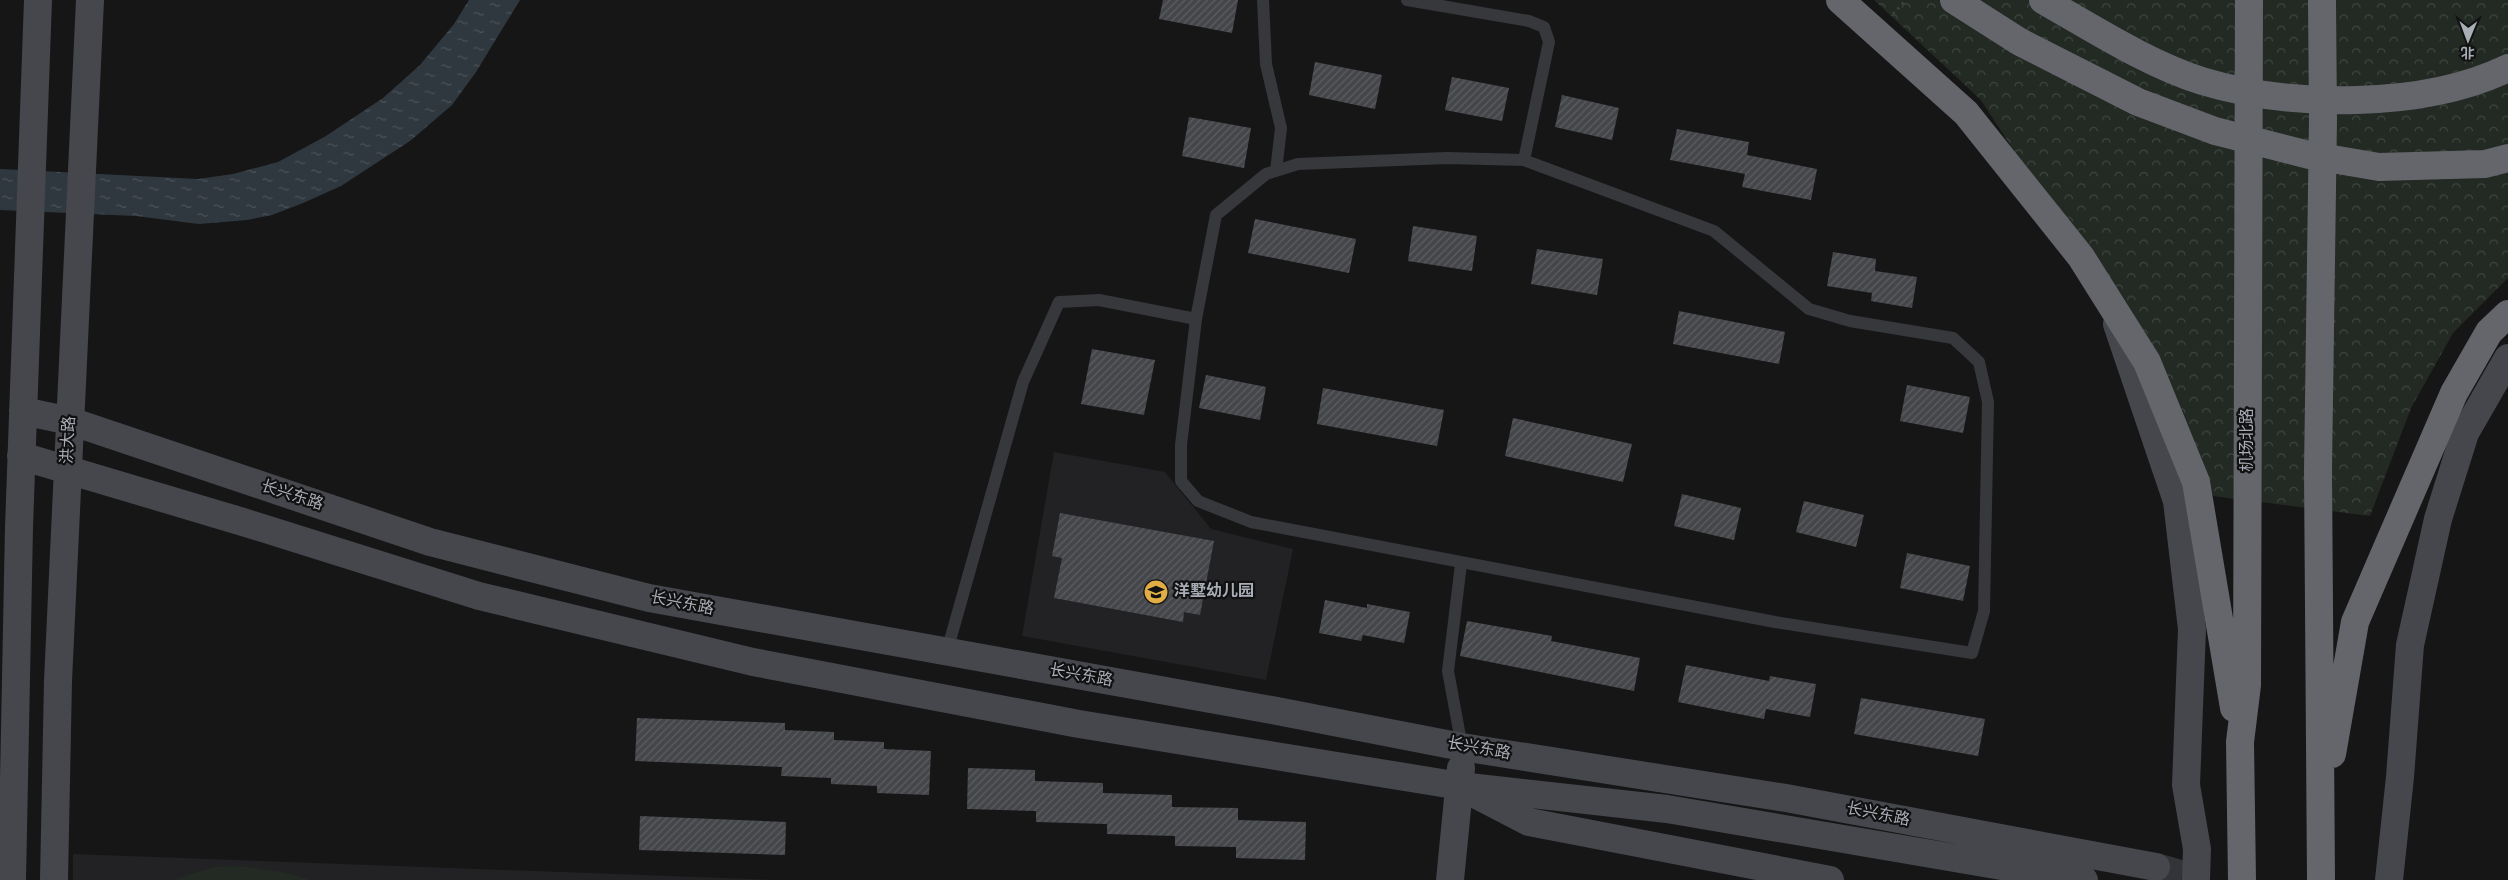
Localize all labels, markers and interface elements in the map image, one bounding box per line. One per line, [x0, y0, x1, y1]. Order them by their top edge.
north arrow [2443, 15, 2493, 65]
text: 北 [2461, 43, 2475, 60]
street label: 机场北路 [2238, 408, 2258, 472]
street label: 洪大路 [58, 416, 80, 464]
street label: 长兴东路 [258, 477, 326, 515]
school or university icon: 洋墅幼儿园 [1143, 579, 1169, 605]
place label: 洋墅幼儿园 [1174, 581, 1254, 602]
street label: 长兴东路 [649, 588, 715, 620]
street label: 长兴东路 [1048, 661, 1114, 691]
street label: 长兴东路 [1446, 734, 1512, 764]
street label: 长兴东路 [1845, 799, 1911, 831]

